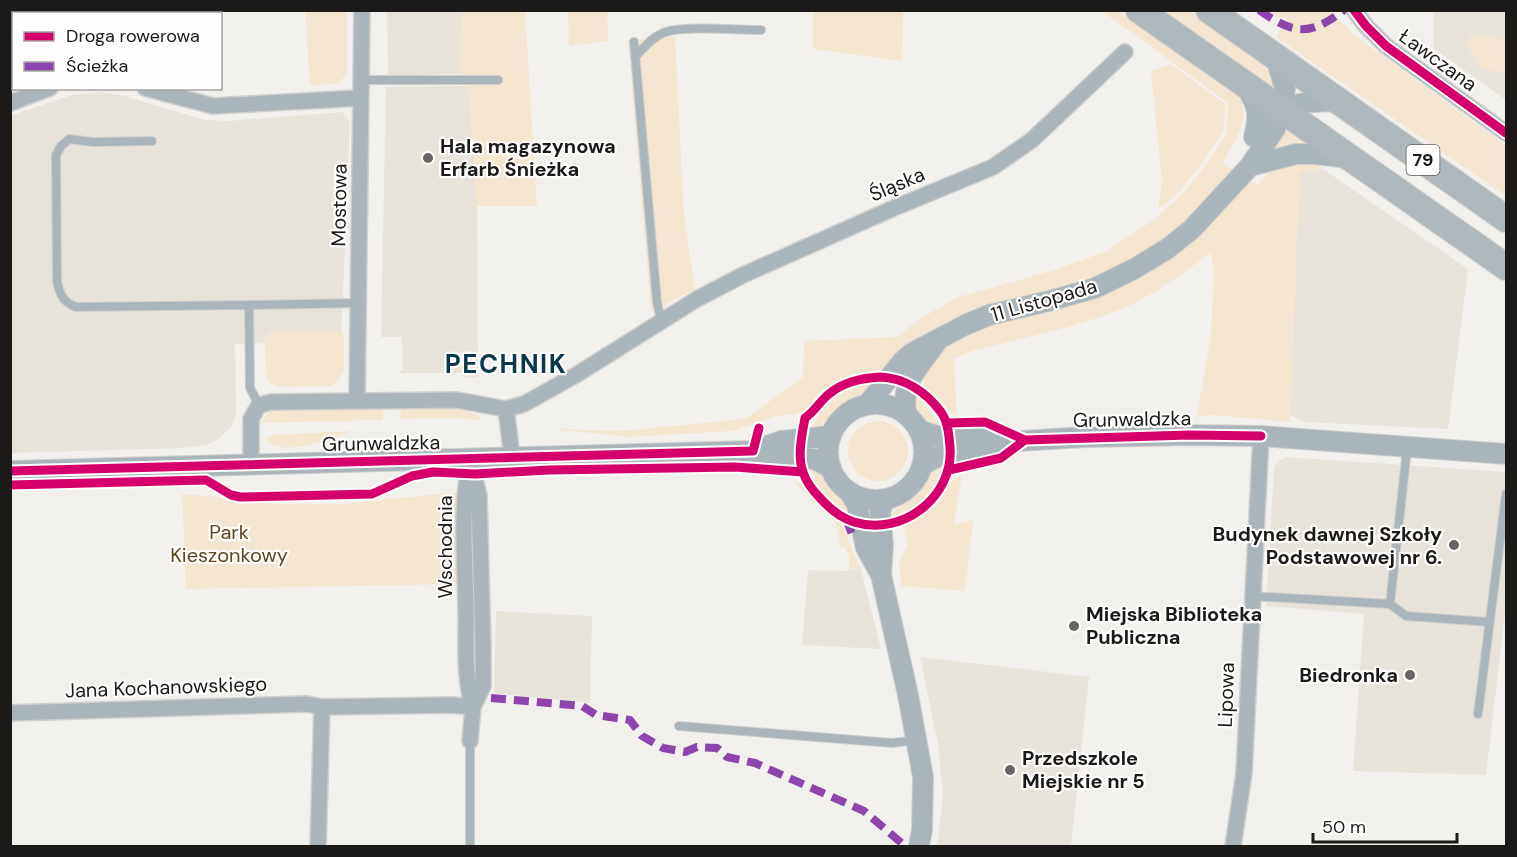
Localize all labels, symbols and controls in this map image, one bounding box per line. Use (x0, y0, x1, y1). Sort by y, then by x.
legend (12, 12, 222, 90)
street label: Ławczana (1394, 23, 1482, 97)
text: Droga rowerowa (66, 24, 200, 48)
text: Ścieżka (66, 54, 128, 78)
place label: Hala magazynowa Erfarb Śnieżka (440, 133, 616, 182)
road number: 79 (1406, 145, 1440, 175)
marker: Hala magazynowa Erfarb Śnieżka (421, 151, 435, 165)
street label: Śląska (865, 161, 929, 207)
street label: Mostowa (325, 163, 353, 247)
street label: 11 Listopada (988, 272, 1100, 328)
district label: PECHNIK (445, 347, 567, 381)
street label: Grunwaldzka (1073, 405, 1191, 433)
street label: Grunwaldzka (322, 429, 440, 457)
street label: Wschodnia (432, 495, 458, 599)
park label: Park Kieszonkowy (170, 519, 288, 568)
place label: Budynek dawnej Szkoły Podstawowej nr 6. (1213, 521, 1442, 570)
marker: Budynek dawnej Szkoły Podstawowej nr 6. (1447, 538, 1461, 552)
place label: Miejska Biblioteka Publiczna (1086, 601, 1262, 650)
marker: Miejska Biblioteka Publiczna (1067, 619, 1081, 633)
street label: Lipowa (1212, 662, 1240, 728)
place label: Biedronka (1299, 662, 1398, 688)
marker: Biedronka (1403, 668, 1417, 682)
street label: Jana Kochanowskiego (64, 670, 268, 704)
place label: Przedszkole Miejskie nr 5 (1022, 745, 1145, 794)
marker: Przedszkole Miejskie nr 5 (1003, 763, 1017, 777)
scale bar (1313, 806, 1457, 844)
text: 50 m (1322, 815, 1366, 839)

